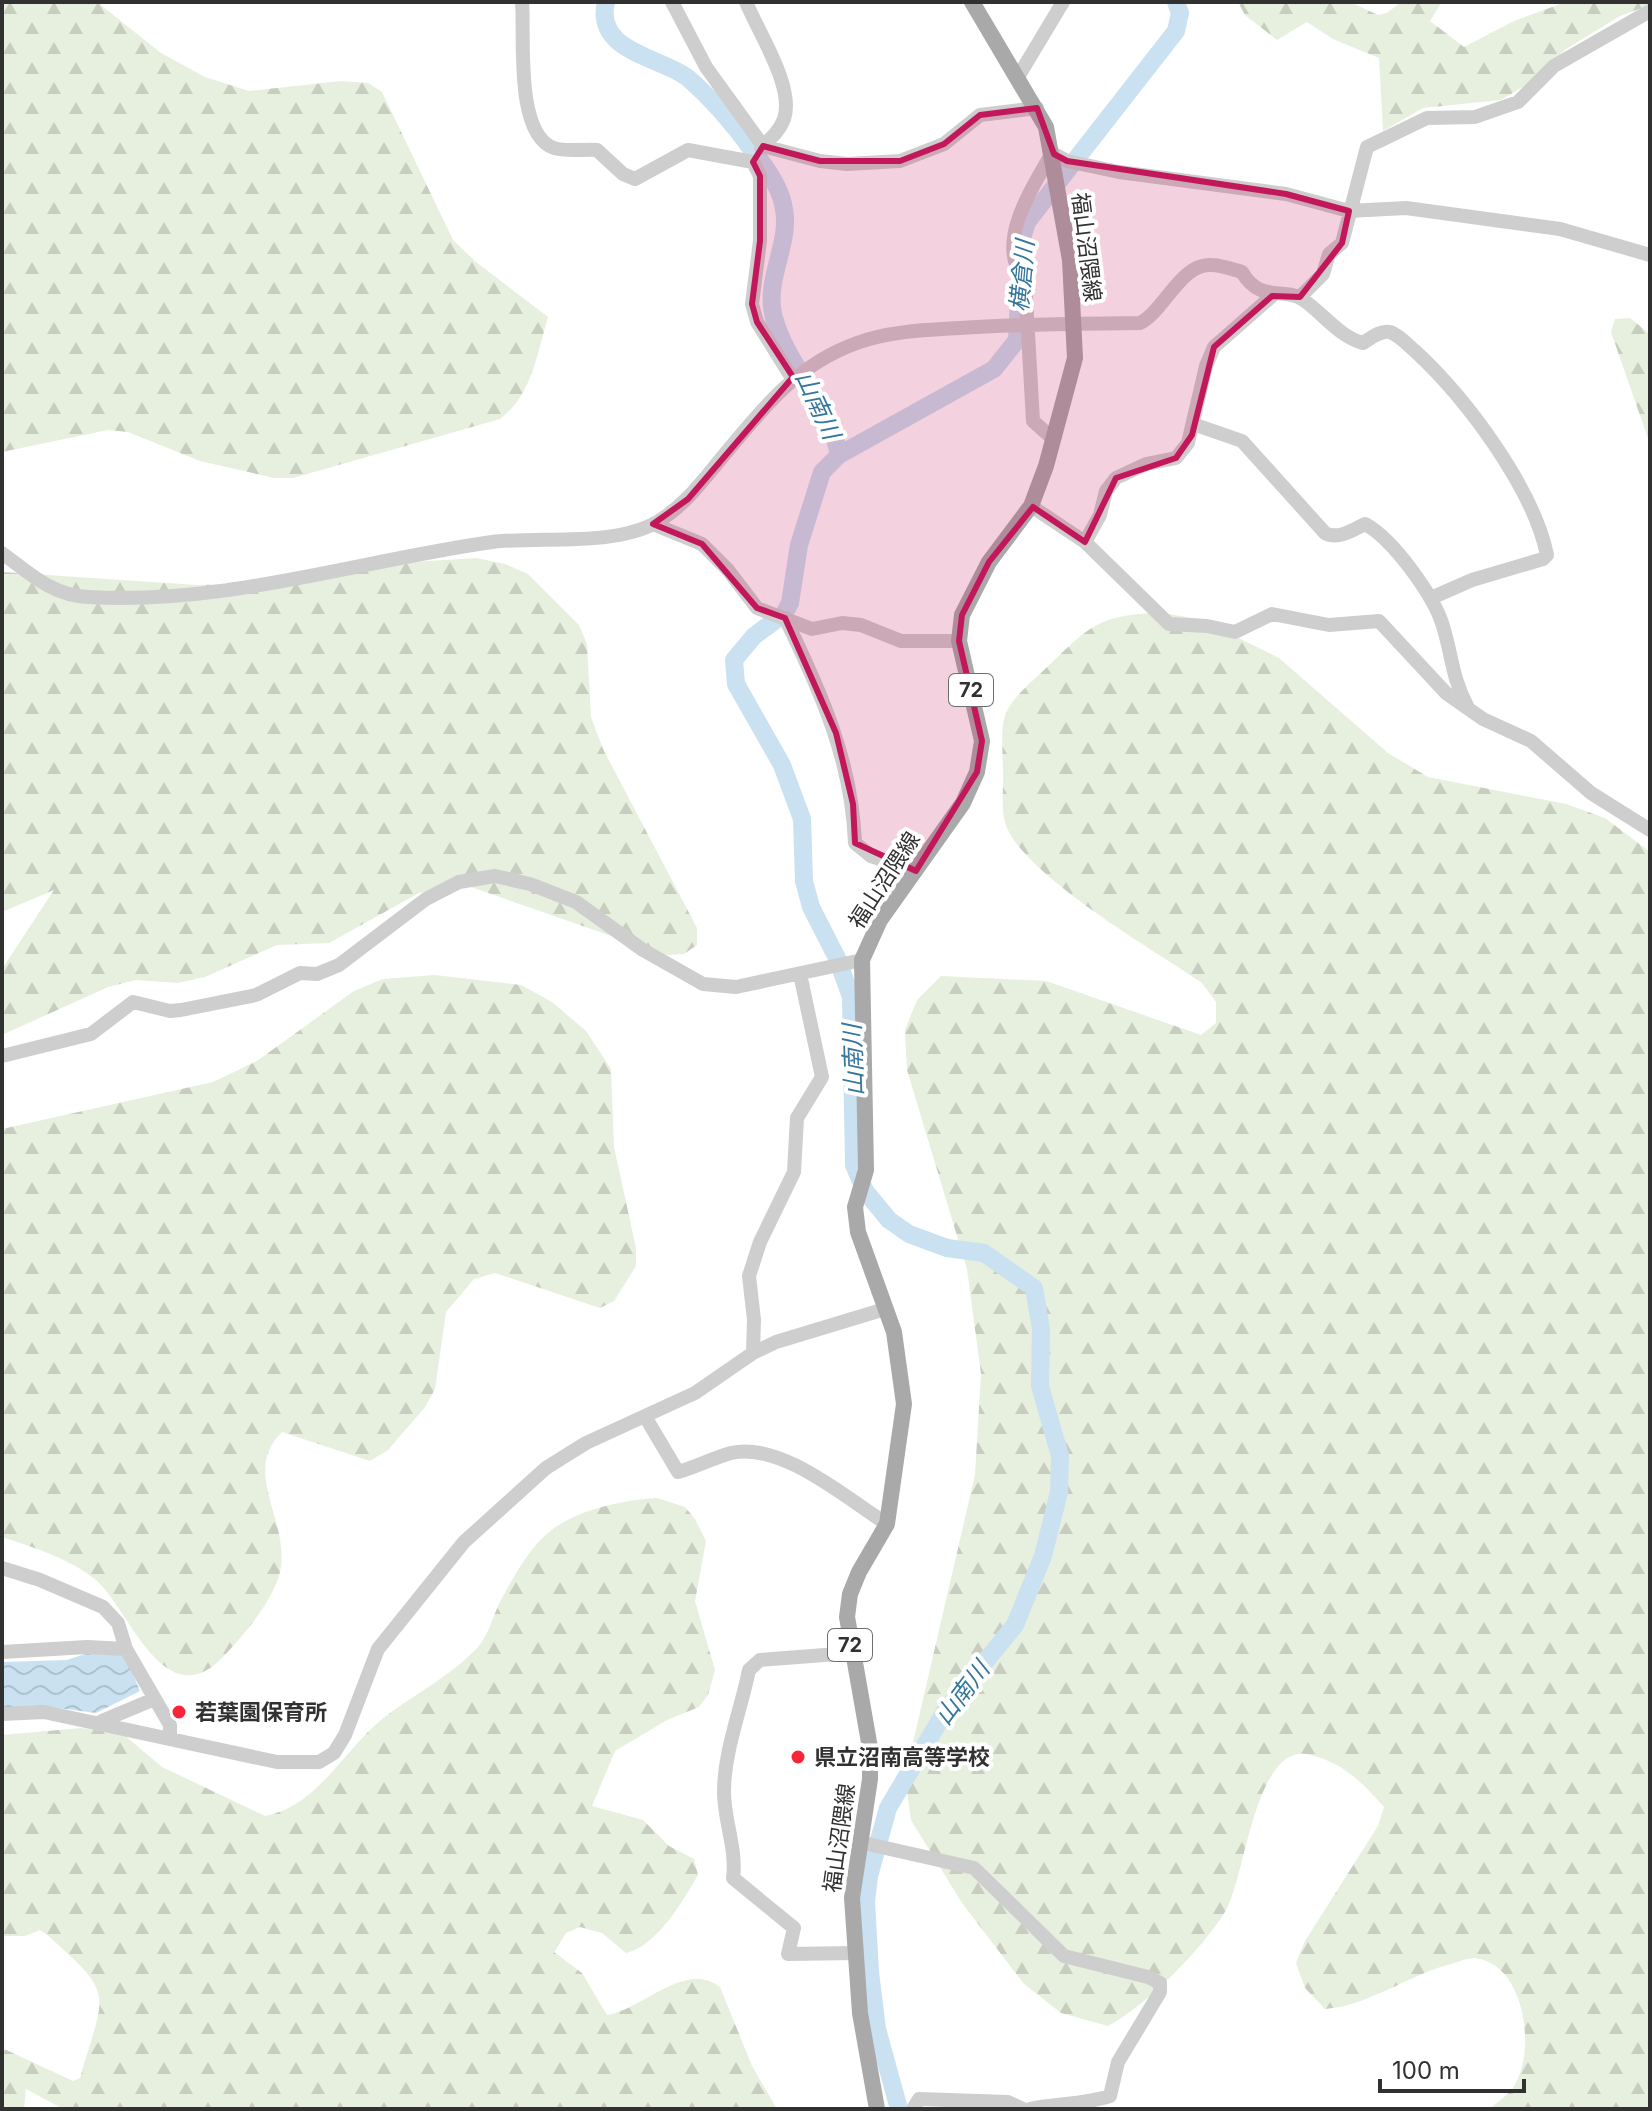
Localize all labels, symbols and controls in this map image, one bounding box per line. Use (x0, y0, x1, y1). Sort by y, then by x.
street label: 福山沼隈線 (1067, 191, 1107, 303)
water label: 横倉川 (1004, 236, 1040, 313)
water label: 山南川 (790, 366, 848, 446)
road number: 72 (949, 674, 993, 706)
street label: 福山沼隈線 (843, 827, 925, 933)
water label: 山南川 (837, 1021, 869, 1096)
road number: 72 (828, 1629, 872, 1661)
water label: 山南川 (929, 1653, 997, 1730)
place label: 若葉園保育所 (195, 1699, 327, 1725)
marker: 若葉園保育所 (170, 1703, 188, 1721)
place label: 県立沼南高等学校 (814, 1744, 990, 1770)
marker: 県立沼南高等学校 (789, 1748, 807, 1766)
street label: 福山沼隈線 (818, 1782, 860, 1894)
scale bar (1380, 2043, 1524, 2093)
text: 100 m (1392, 2056, 1460, 2085)

